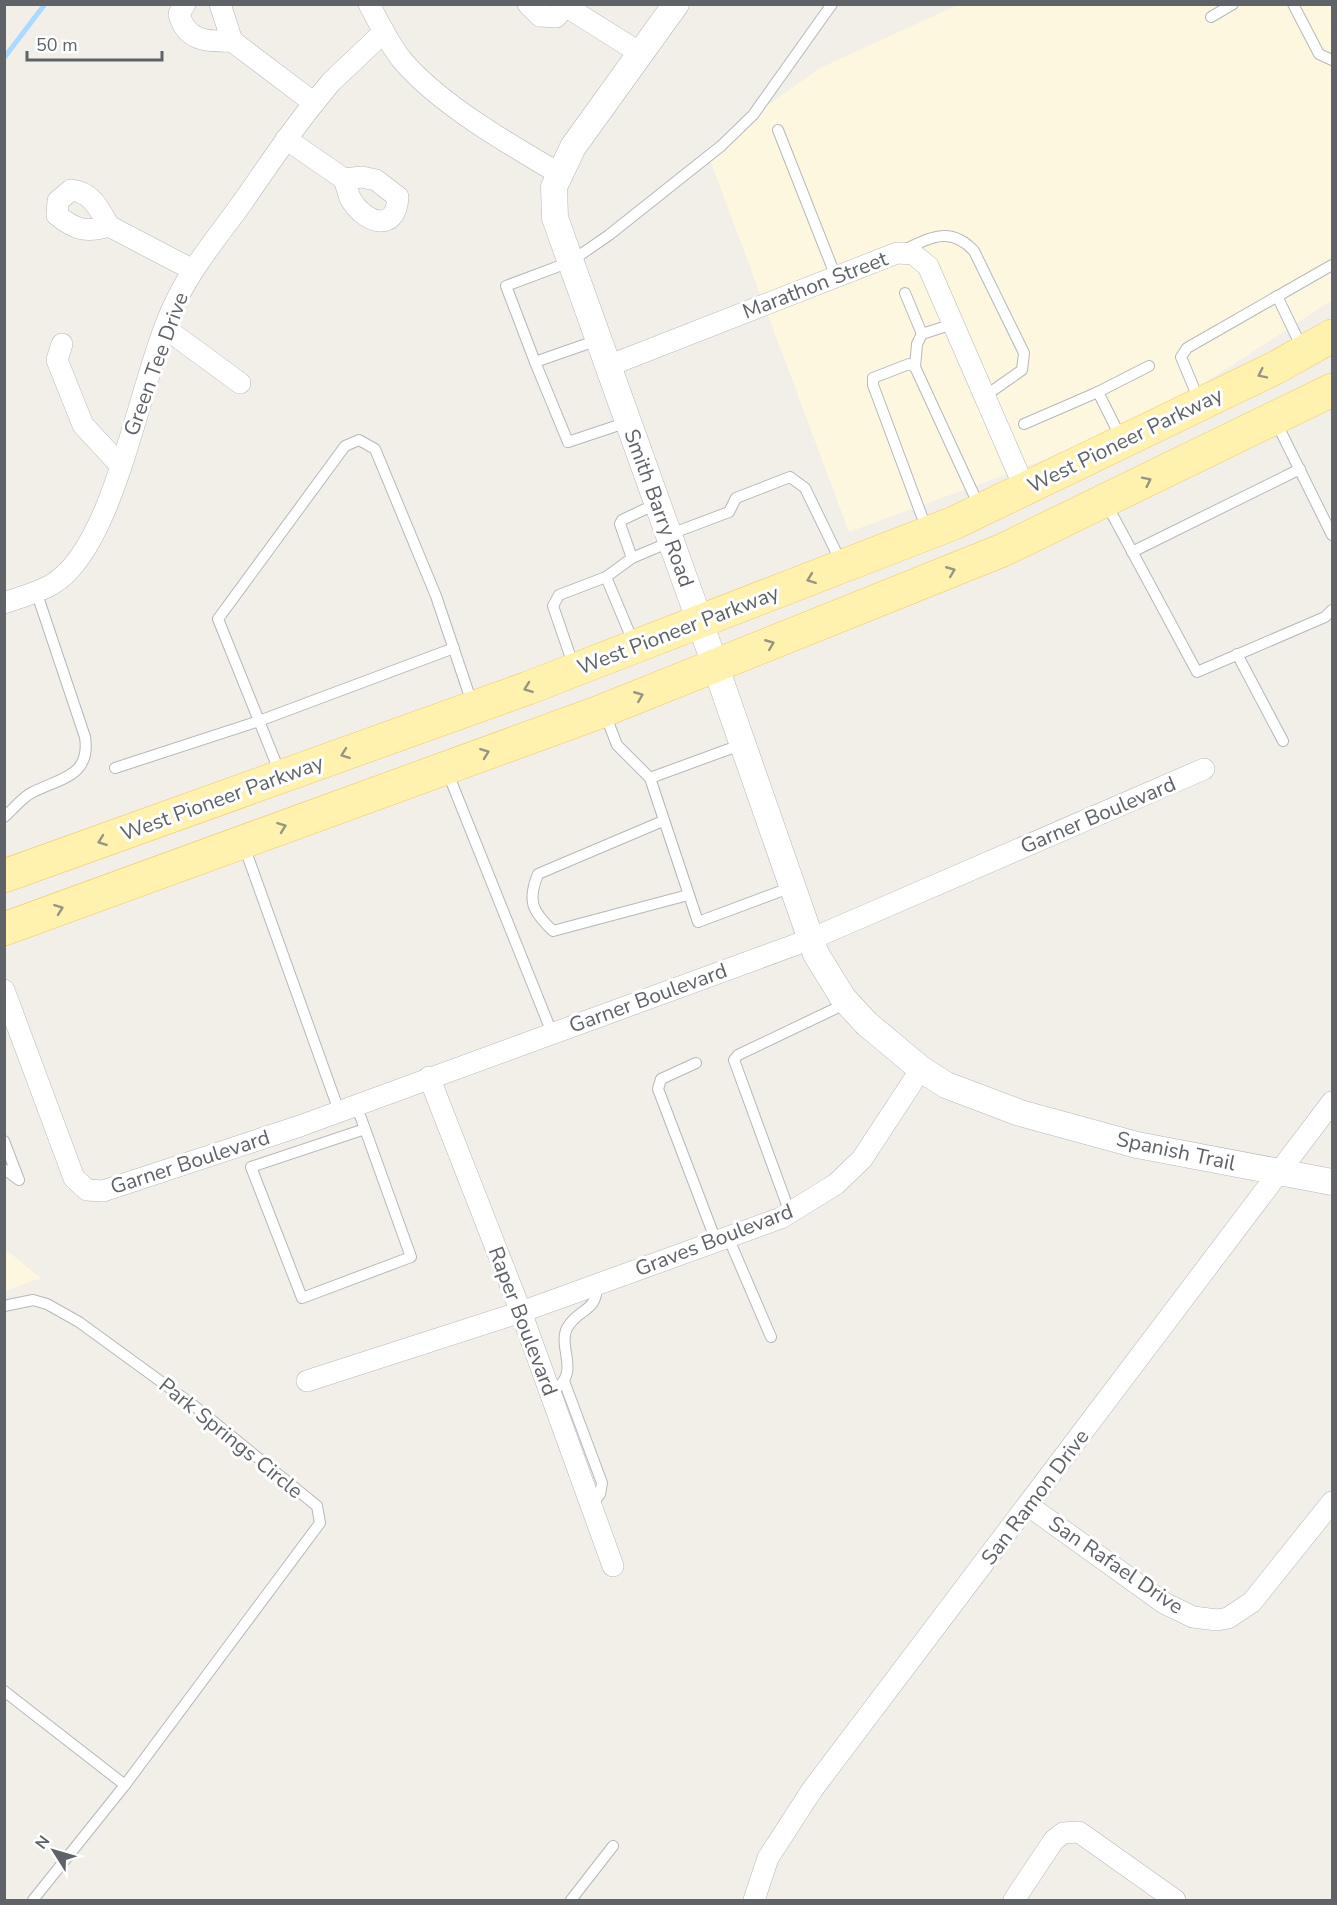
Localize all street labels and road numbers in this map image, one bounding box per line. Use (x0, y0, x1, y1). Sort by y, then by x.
street label: Marathon Street (738, 244, 892, 326)
street label: Green Tee Drive (117, 288, 195, 440)
street label: West Pioneer Parkway (1023, 380, 1227, 499)
street label: Smith Barry Road (617, 425, 701, 591)
street label: West Pioneer Parkway (573, 579, 783, 681)
street label: West Pioneer Parkway (117, 748, 327, 848)
street label: Garner Boulevard (1016, 770, 1180, 860)
street label: Garner Boulevard (565, 956, 731, 1040)
street label: Garner Boulevard (107, 1123, 273, 1201)
street label: Spanish Trail (1114, 1125, 1239, 1177)
street label: Graves Boulevard (631, 1197, 797, 1283)
street label: Raper Boulevard (482, 1242, 564, 1400)
street label: Park Springs Circle (153, 1371, 309, 1505)
street label: San Ramon Drive (975, 1423, 1095, 1571)
street label: San Rafael Drive (1043, 1509, 1189, 1621)

